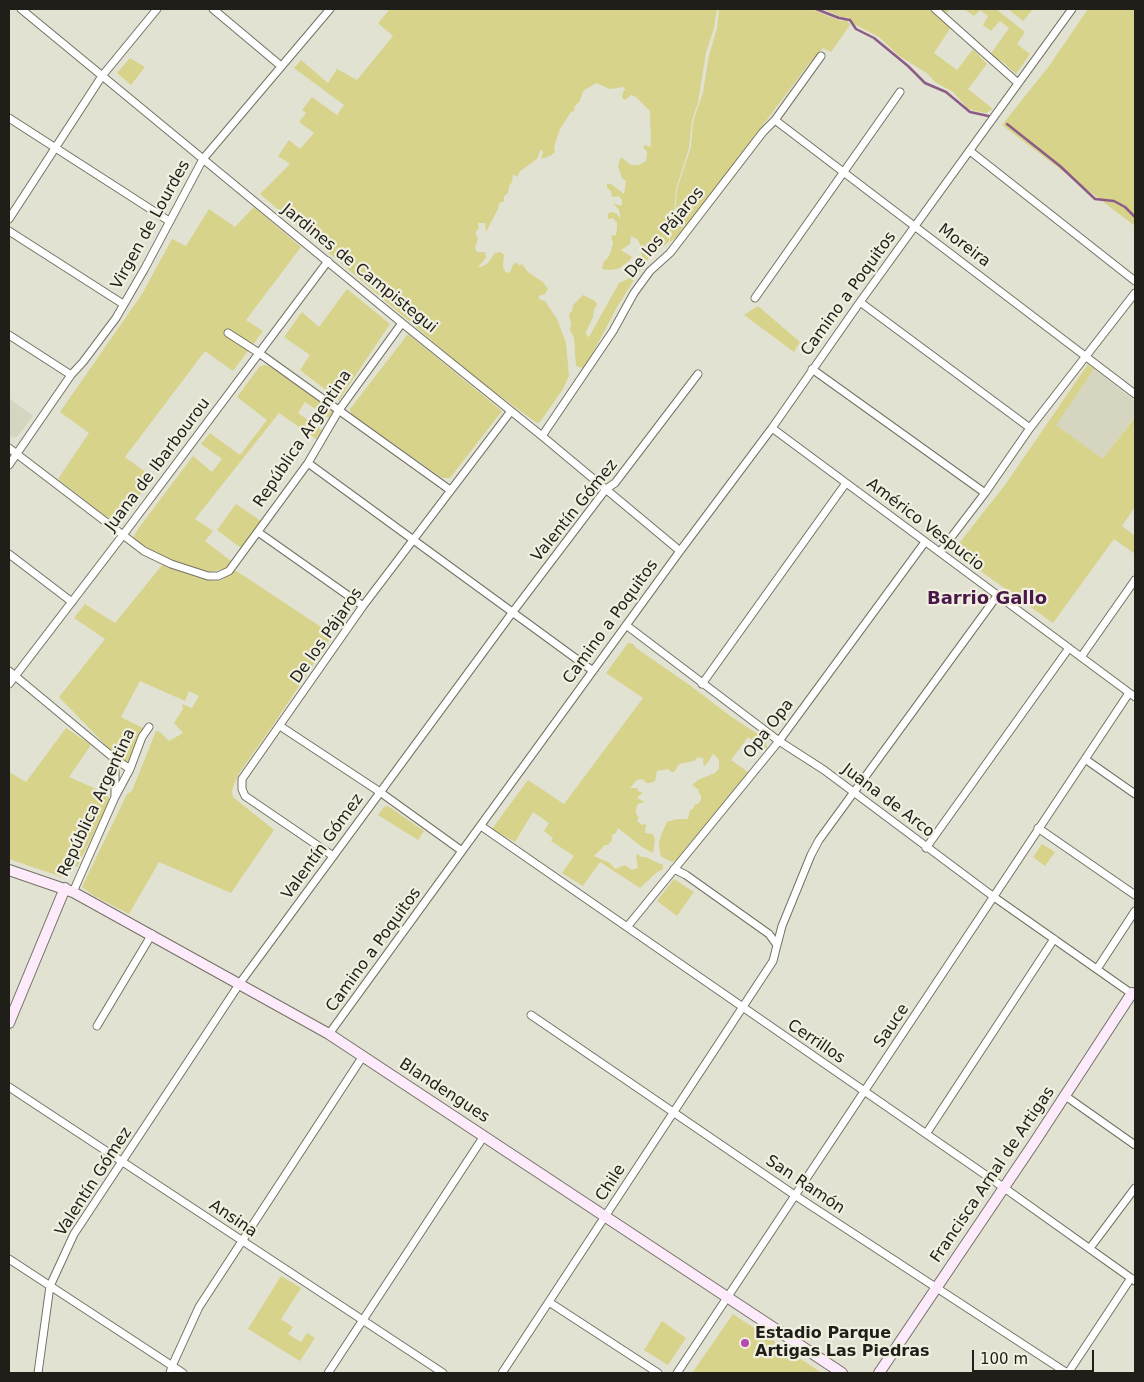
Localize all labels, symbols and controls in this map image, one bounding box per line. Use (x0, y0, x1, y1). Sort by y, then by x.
street label: Virgen de Lourdes (107, 157, 195, 293)
street label: De los Pájaros (622, 184, 708, 282)
street label: Jardines de Campistegui (277, 200, 441, 338)
street label: Moreira (934, 220, 994, 272)
street label: Camino a Poquitos (797, 228, 901, 360)
street label: República Argentina (250, 367, 356, 511)
street label: Juana de Ibarbourou (102, 394, 214, 536)
street label: Valentín Gómez (528, 456, 622, 566)
street label: Américo Vespucio (862, 475, 988, 575)
street label: Camino a Poquitos (559, 556, 663, 688)
street label: De los Pájaros (287, 585, 367, 687)
district label: Barrio Gallo (927, 588, 1047, 610)
street label: Opa Opa (740, 695, 798, 763)
street label: República Argentina (54, 726, 140, 880)
street label: Juana de Arco (838, 760, 938, 842)
street label: Valentín Gómez (278, 790, 368, 904)
street label: Camino a Poquitos (322, 884, 426, 1016)
street label: Sauce (870, 1000, 914, 1052)
street label: Cerrillos (784, 1016, 848, 1068)
street label: Blandengues (395, 1055, 493, 1127)
street label: Francisca Arnal de Artigas (927, 1083, 1059, 1267)
street label: Valentín Gómez (52, 1124, 136, 1240)
street label: San Ramón (762, 1152, 848, 1218)
street label: Chile (592, 1161, 630, 1205)
street label: Ansina (205, 1196, 261, 1242)
place label: Estadio Parque Artigas Las Piedras (755, 1324, 930, 1362)
marker: Estadio Parque Artigas Las Piedras (739, 1337, 751, 1349)
scale bar (974, 1340, 1096, 1372)
text: 100 m (980, 1350, 1028, 1368)

